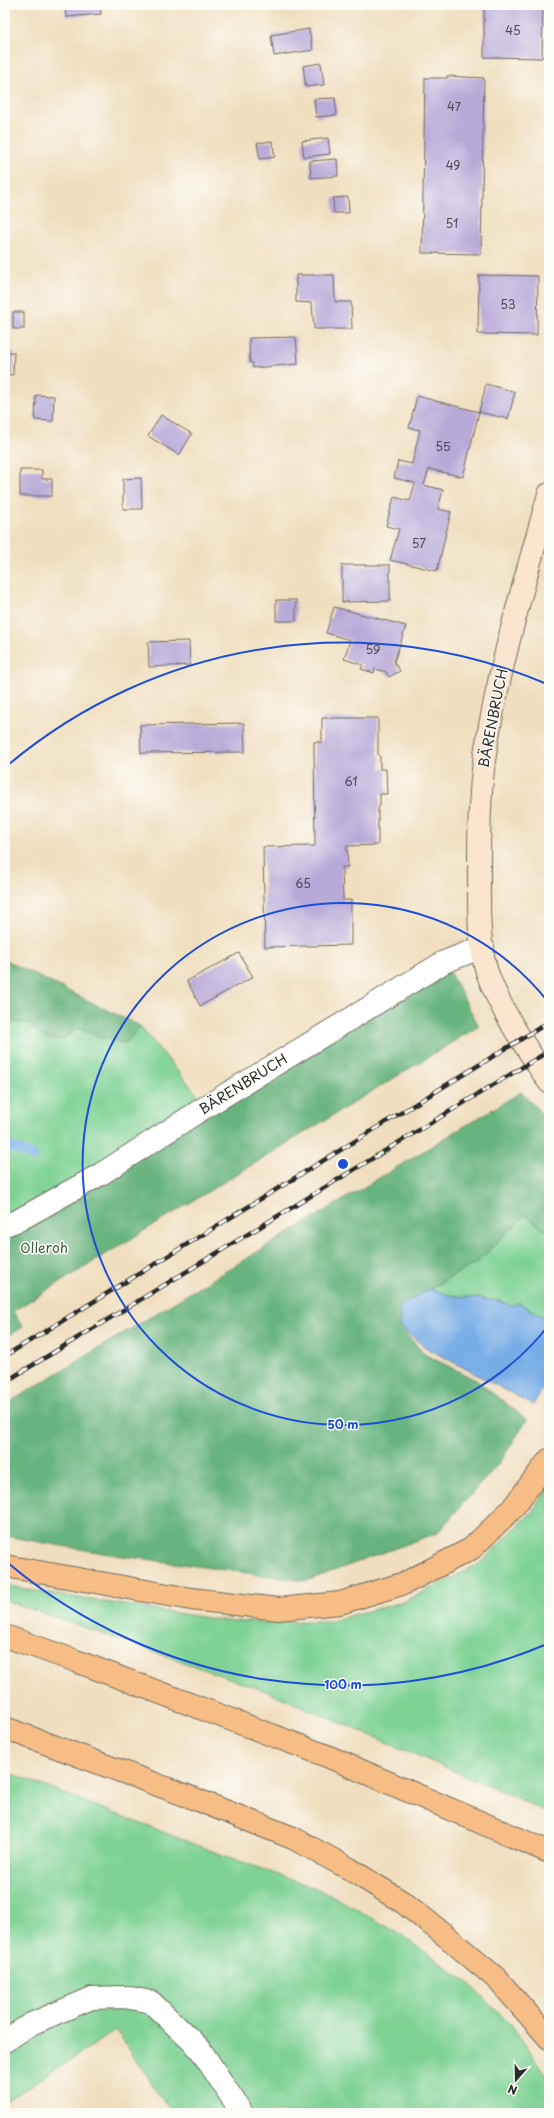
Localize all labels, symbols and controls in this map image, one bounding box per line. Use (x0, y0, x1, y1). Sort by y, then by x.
house number: 45 (505, 21, 521, 39)
house number: 47 (447, 97, 462, 115)
house number: 49 (446, 156, 460, 174)
house number: 51 (446, 214, 458, 232)
house number: 53 (500, 295, 516, 313)
house number: 55 (435, 437, 451, 455)
house number: 57 (412, 534, 426, 552)
house number: 59 (366, 640, 380, 658)
street label: BÄRENBRUCH (473, 666, 512, 769)
house number: 61 (344, 772, 358, 790)
house number: 65 (295, 874, 311, 892)
street label: BÄRENBRUCH (194, 1048, 291, 1119)
centre of rings (336, 1157, 350, 1171)
park label: Olleroh (20, 1237, 68, 1258)
text: 50 m (327, 1415, 359, 1433)
text: 100 m (324, 1675, 362, 1693)
north arrow (496, 2060, 536, 2100)
text: N (505, 2080, 519, 2099)

